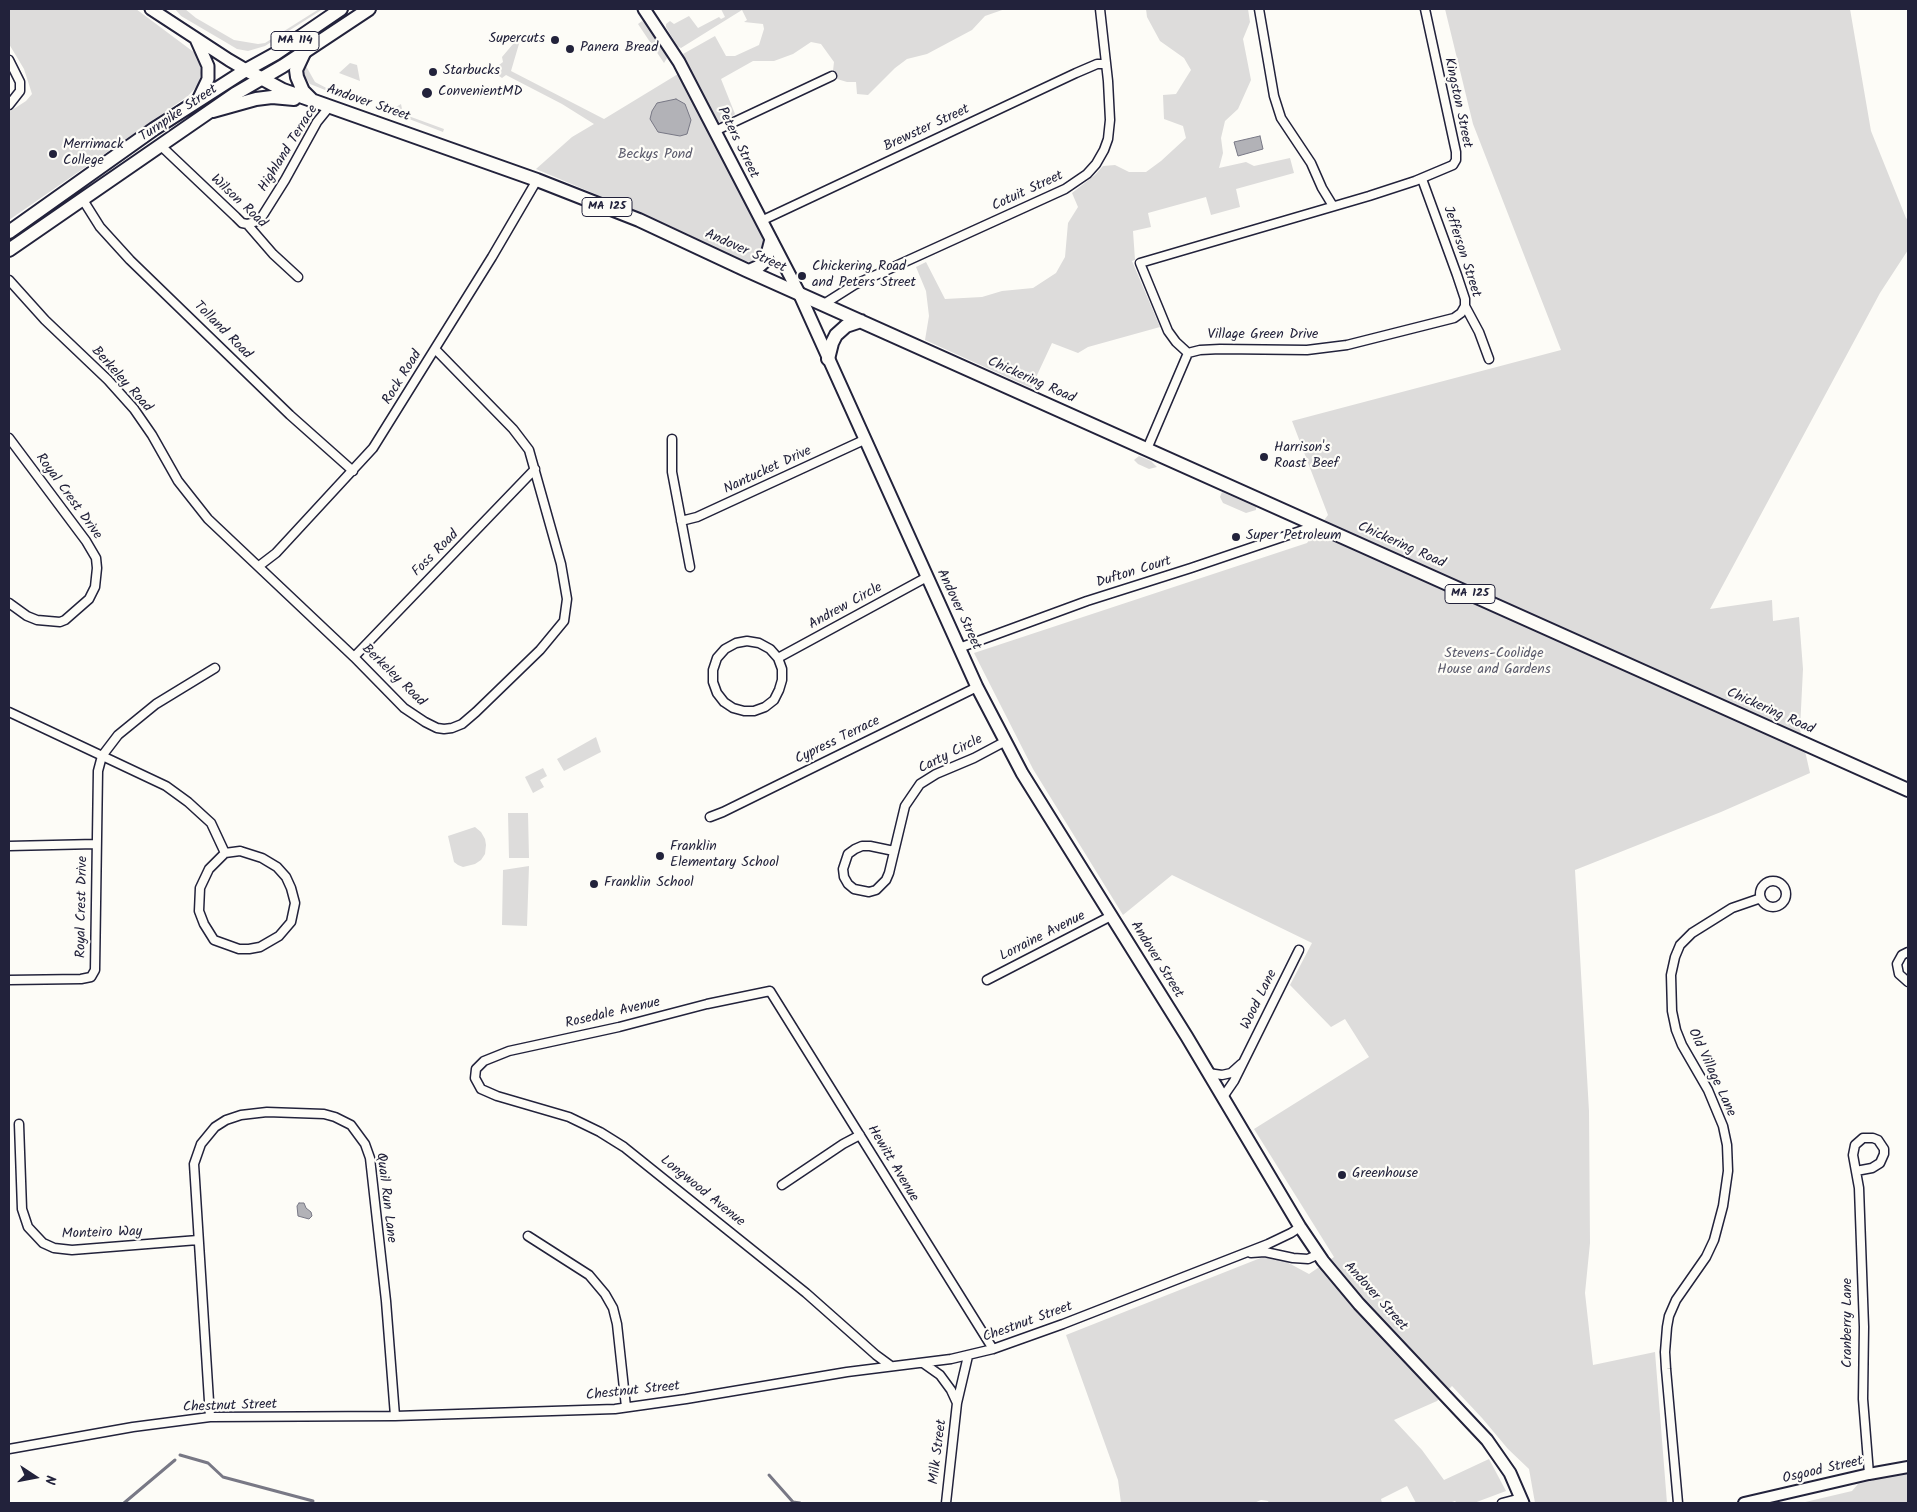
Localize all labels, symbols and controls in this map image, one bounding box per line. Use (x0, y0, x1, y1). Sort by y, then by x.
road number: MA 114 (271, 31, 319, 50)
place label: Supercuts (489, 32, 545, 48)
marker: Supercuts (549, 34, 561, 46)
place label: Panera Bread (580, 41, 658, 57)
marker: Panera Bread (564, 43, 576, 55)
street label: Kingston Street (1439, 56, 1475, 150)
place label: Starbucks (443, 64, 500, 80)
marker: Starbucks (427, 66, 439, 78)
street label: Turnpike Street (137, 82, 221, 146)
street label: Andover Street (324, 82, 412, 126)
place label: ConvenientMD (438, 85, 522, 101)
marker: ConvenientMD (420, 86, 434, 100)
street label: Brewster Street (881, 102, 973, 156)
street label: Highland Terrace (256, 103, 322, 195)
street label: Peters Street (712, 105, 762, 181)
place label: Merrimack College (63, 138, 123, 170)
marker: Merrimack College (47, 148, 59, 160)
park label: Beckys Pond (618, 148, 692, 164)
street label: Cotuit Street (990, 168, 1066, 216)
street label: Wilson Road (206, 172, 270, 232)
road number: MA 125 (582, 198, 632, 216)
street label: Jefferson Street (1438, 204, 1484, 300)
street label: Andover Street (702, 227, 788, 277)
place label: Chickering Road and Peters Street (812, 260, 916, 292)
marker: Chickering Road and Peters Street (796, 270, 808, 282)
street label: Tolland Road (189, 298, 255, 364)
street label: Village Green Drive (1208, 328, 1318, 344)
street label: Berkeley Road (87, 344, 155, 416)
street label: Rock Road (380, 348, 426, 408)
street label: Chickering Road (985, 354, 1077, 408)
place label: Harrison's Roast Beef (1274, 441, 1339, 474)
street label: Nantucket Drive (721, 443, 815, 499)
street label: Royal Crest Drive (31, 451, 105, 543)
marker: Harrison's Roast Beef (1258, 451, 1270, 463)
street label: Chickering Road (1355, 519, 1447, 573)
street label: Foss Road (409, 527, 463, 581)
place label: Super Petroleum (1246, 529, 1341, 545)
marker: Super Petroleum (1230, 531, 1242, 543)
street label: Dufton Court (1095, 554, 1173, 592)
street label: Andover Street (932, 567, 984, 653)
street label: Andrew Circle (806, 580, 886, 634)
road number: MA 125 (1445, 584, 1495, 604)
street label: Berkeley Road (357, 641, 429, 711)
park label: Stevens-Coolidge House and Gardens (1437, 647, 1551, 680)
street label: Chickering Road (1724, 685, 1816, 739)
street label: Cypress Terrace (793, 713, 883, 769)
street label: Carty Circle (916, 732, 986, 778)
place label: Franklin Elementary School (670, 840, 779, 872)
marker: Franklin Elementary School (654, 850, 666, 862)
street label: Royal Crest Drive (74, 856, 92, 958)
place label: Franklin School (604, 876, 694, 892)
marker: Franklin School (588, 878, 600, 890)
street label: Lorraine Avenue (997, 908, 1089, 966)
street label: Andover Street (1126, 919, 1186, 1001)
street label: Wood Lane (1238, 967, 1282, 1033)
street label: Rosedale Avenue (564, 995, 662, 1033)
street label: Old Village Lane (1683, 1026, 1739, 1120)
street label: Hewitt Avenue (863, 1123, 921, 1205)
street label: Quail Run Lane (371, 1152, 399, 1244)
street label: Longwood Avenue (656, 1153, 748, 1231)
place label: Greenhouse (1352, 1167, 1418, 1183)
marker: Greenhouse (1336, 1169, 1348, 1181)
street label: Monteiro Way (61, 1224, 143, 1244)
street label: Andover Street (1340, 1259, 1410, 1335)
street label: Cranberry Lane (1841, 1278, 1857, 1368)
street label: Chestnut Street (981, 1299, 1075, 1347)
street label: Chestnut Street (585, 1379, 681, 1405)
street label: Chestnut Street (183, 1397, 277, 1417)
street label: Milk Street (927, 1418, 951, 1486)
north arrow (10, 1452, 60, 1502)
street label: Osgood Street (1781, 1454, 1865, 1488)
text: N (38, 1473, 61, 1486)

